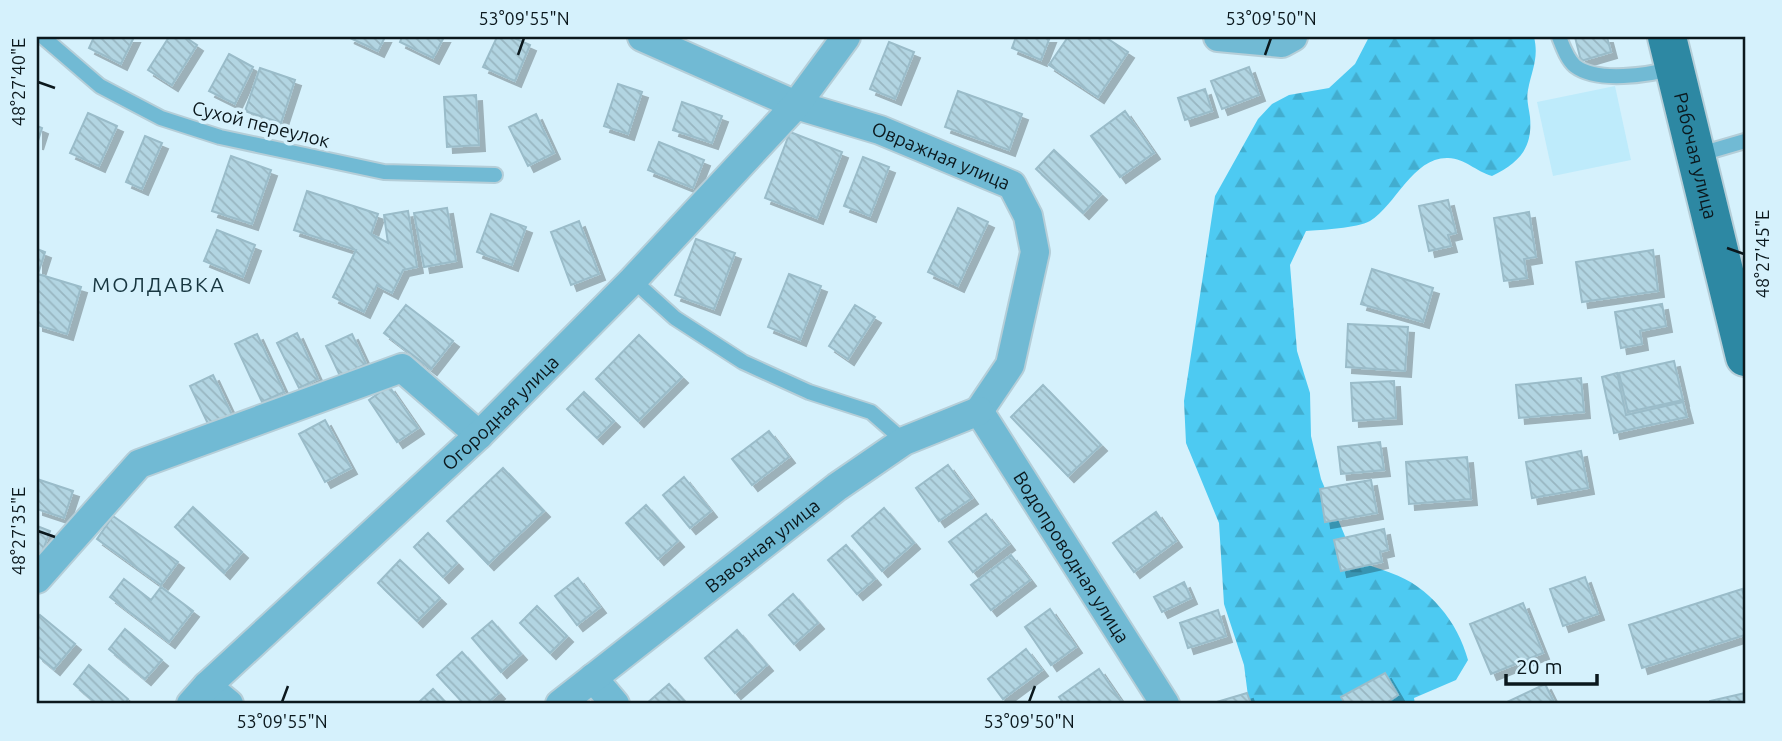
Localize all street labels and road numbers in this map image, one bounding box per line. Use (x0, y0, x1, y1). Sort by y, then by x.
street label: Рабочая улица (1670, 90, 1722, 221)
street label: Сухой переулок (190, 96, 332, 152)
street label: Овражная улица (869, 117, 1013, 194)
street label: Огородная улица (437, 351, 563, 475)
street label: Водопроводная улица (1009, 467, 1134, 647)
street label: Взвозная улица (701, 494, 824, 597)

